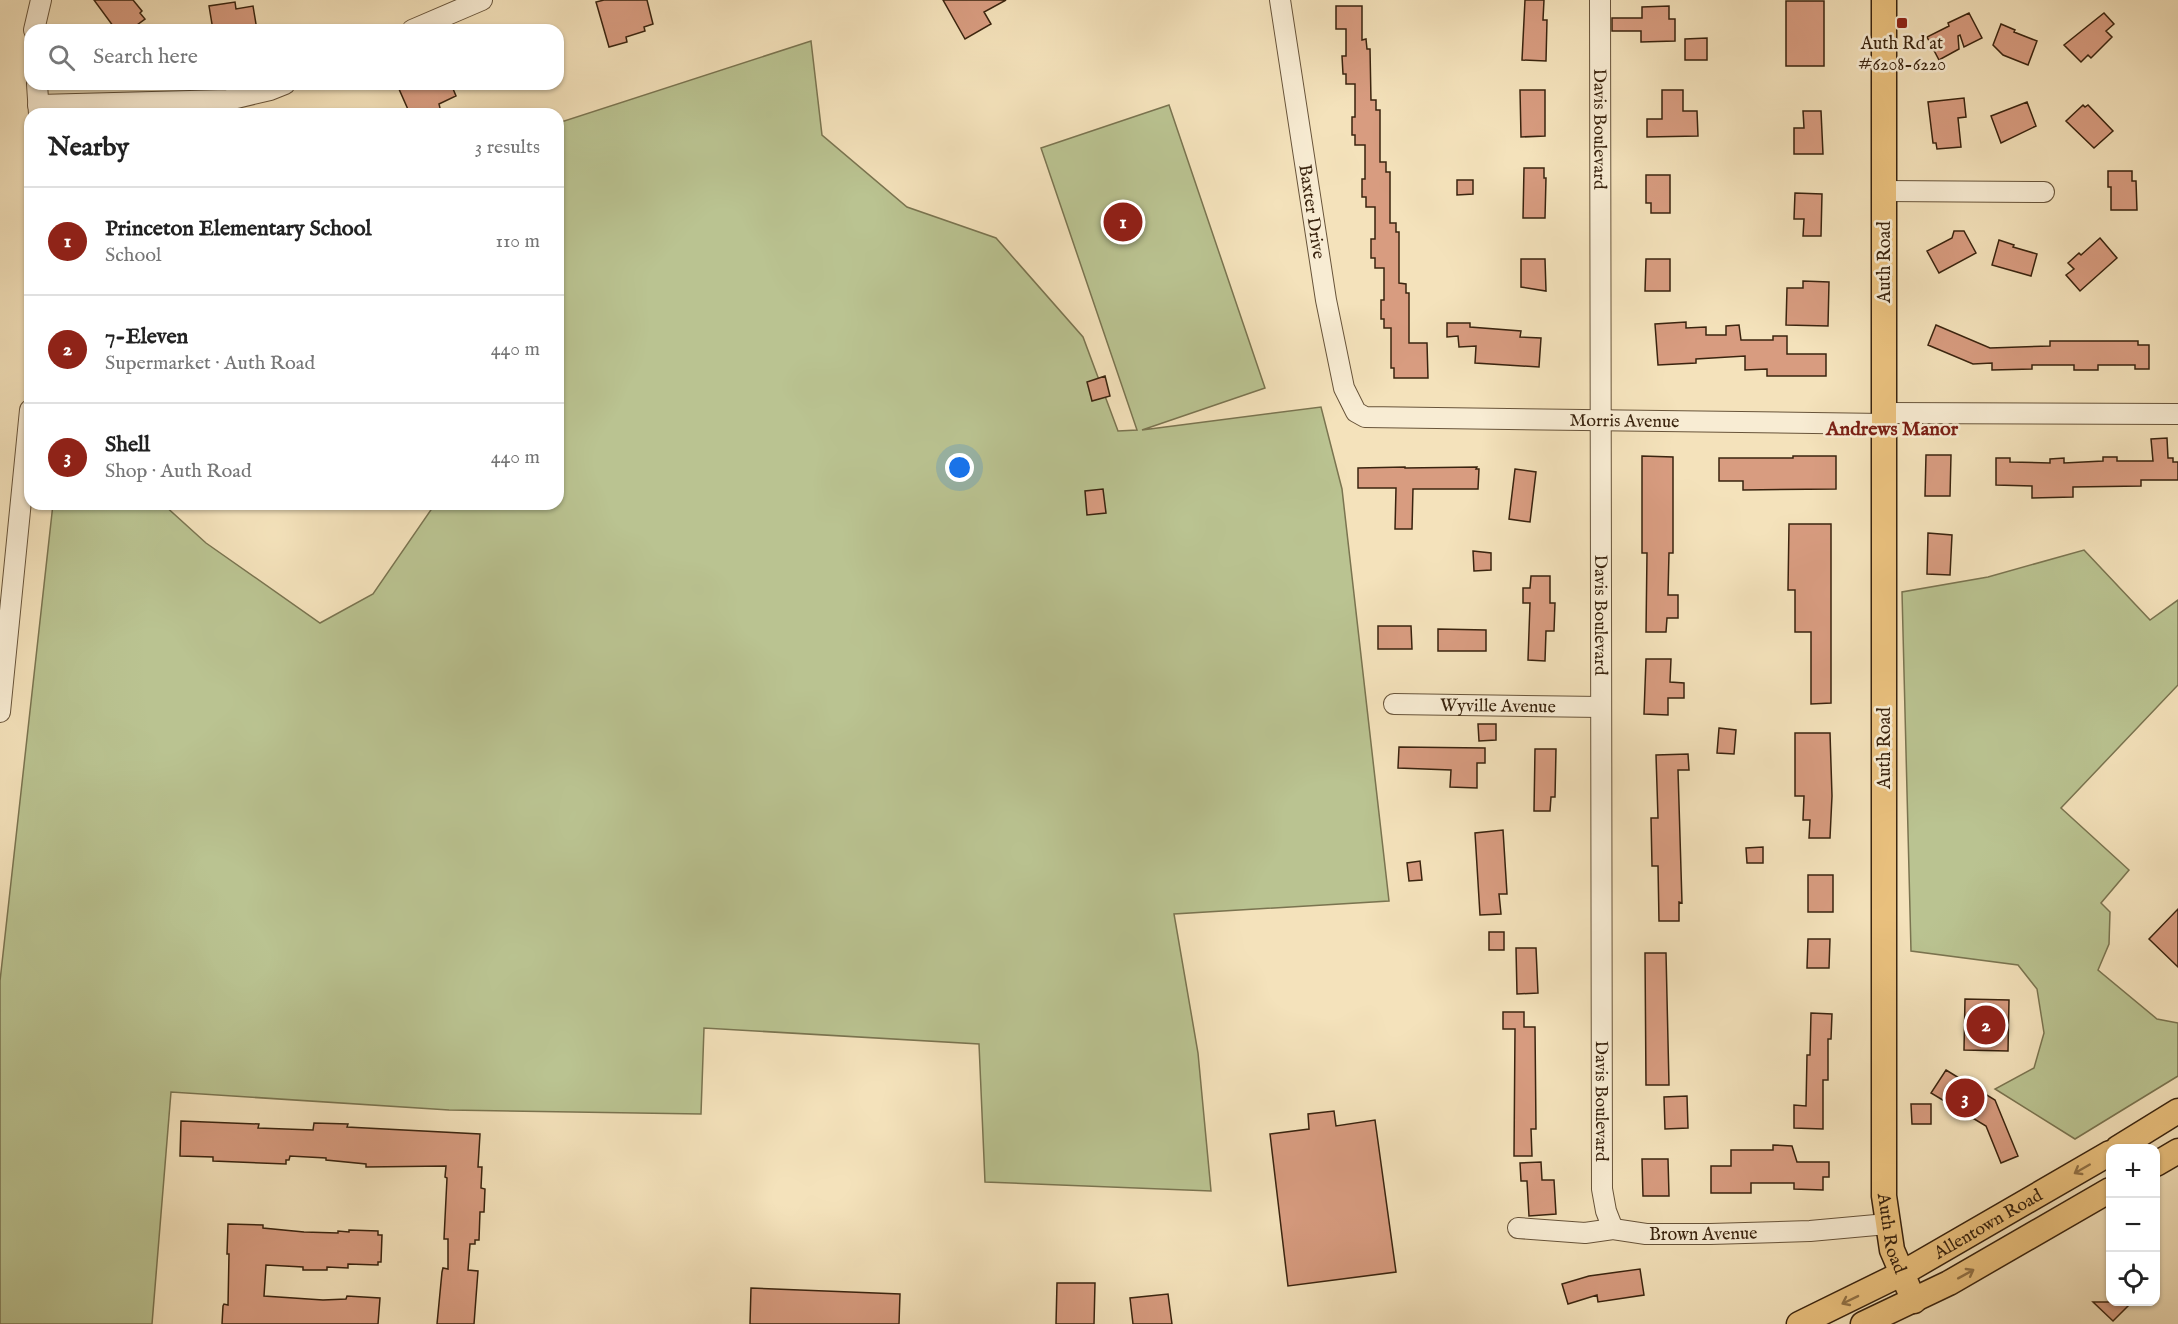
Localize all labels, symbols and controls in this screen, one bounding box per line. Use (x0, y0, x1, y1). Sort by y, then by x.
marker: Auth Rd at #6208-6220 (1895, 16, 1909, 30)
search box (24, 24, 564, 90)
place label: Auth Rd at #6208-6220 (1858, 33, 1946, 77)
icon: search (45, 41, 78, 74)
text: Search here (93, 43, 198, 71)
street label: Davis Boulevard (1587, 68, 1610, 190)
text: Nearby (48, 131, 129, 164)
text: 3 results (475, 135, 540, 160)
street label: Baxter Drive (1292, 163, 1330, 261)
pin: 1 (1104, 200, 1142, 244)
text: Princeton Elementary School (105, 215, 371, 243)
street label: Auth Road (1874, 221, 1897, 304)
text: 1 (64, 229, 71, 254)
text: 110 m (496, 229, 540, 254)
text: School (105, 243, 161, 268)
text: 7-Eleven (105, 323, 188, 351)
text: 2 (63, 337, 72, 362)
text: 440 m (491, 337, 540, 362)
text: Supermarket · Auth Road (105, 351, 315, 376)
street label: Morris Avenue (1569, 410, 1680, 434)
district label: Andrews Manor (1825, 417, 1959, 442)
text: Shell (105, 431, 150, 459)
text: 3 (64, 445, 71, 470)
text: 440 m (491, 445, 540, 470)
your location (945, 453, 974, 482)
text: Shop · Auth Road (105, 459, 252, 484)
street label: Davis Boulevard (1588, 554, 1611, 676)
street label: Wyville Avenue (1440, 695, 1556, 719)
street label: Auth Road (1874, 707, 1897, 790)
pin: 2 (1966, 1002, 2006, 1048)
street label: Davis Boulevard (1589, 1040, 1612, 1162)
pin: 3 (1946, 1076, 1984, 1120)
map controls (2106, 1144, 2160, 1306)
button: + (2106, 1144, 2160, 1198)
one-way arrow (2074, 1163, 2091, 1175)
street label: Allentown Road (1929, 1184, 2047, 1266)
street label: Auth Road (1871, 1191, 1911, 1278)
button: − (2106, 1198, 2160, 1252)
street label: Brown Avenue (1649, 1223, 1758, 1247)
button: locate (2106, 1252, 2160, 1306)
one-way arrow (1956, 1268, 1974, 1279)
one-way arrow (1842, 1294, 1860, 1306)

